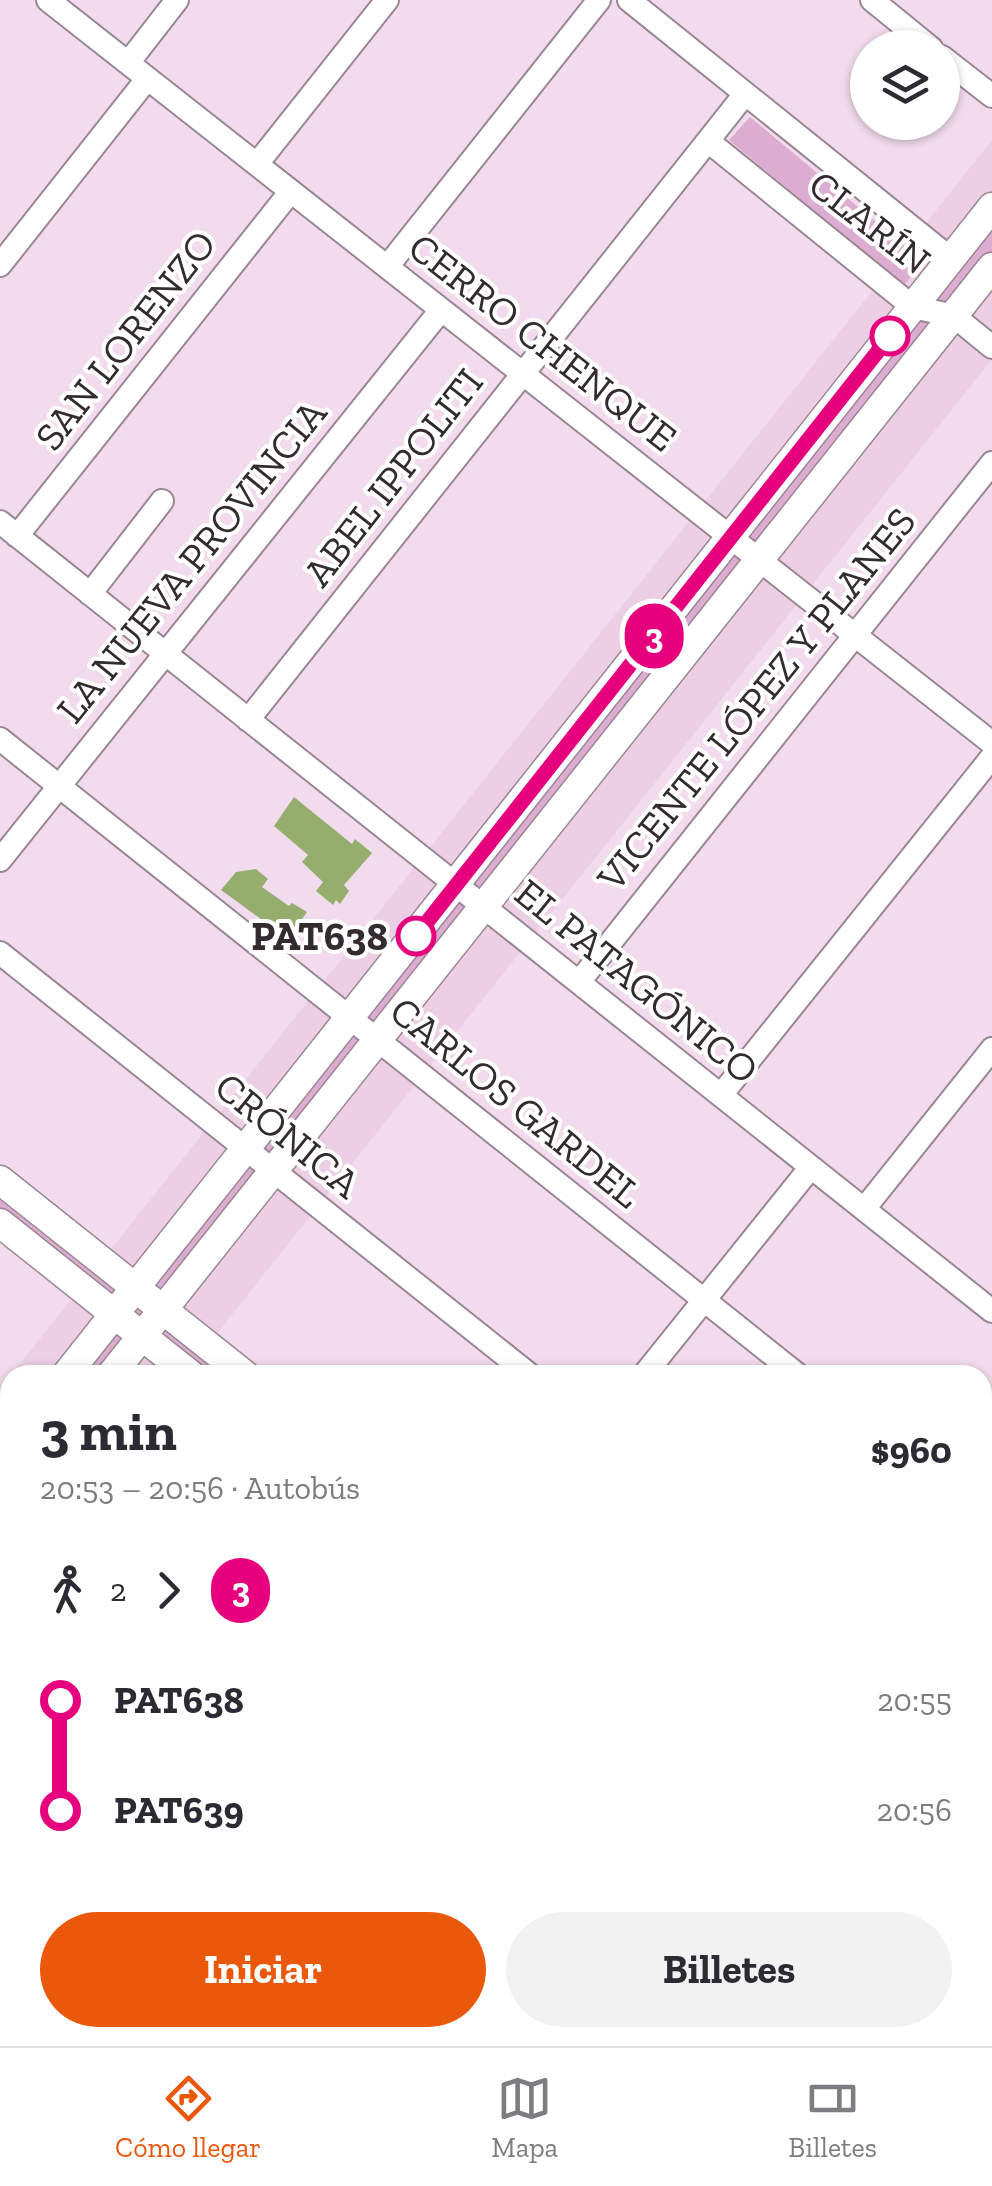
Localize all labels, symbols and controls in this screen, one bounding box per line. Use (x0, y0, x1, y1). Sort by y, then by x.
map controls (850, 30, 960, 140)
button: layers (850, 30, 960, 140)
street label: CLARÍN (800, 160, 940, 284)
street label: SAN LORENZO (24, 221, 226, 459)
street label: CERRO CHENQUE (400, 223, 686, 461)
unlabelled marker (871, 317, 909, 355)
street label: ABEL IPPOLITI (293, 359, 493, 595)
street label: LA NUEVA PROVINCIA (46, 389, 337, 732)
street label: VICENTE LÓPEZ Y PLANES (586, 498, 925, 901)
line badge: 3 (622, 604, 686, 668)
text: 3 (645, 615, 663, 657)
street label: EL PATAGÓNICO (506, 868, 768, 1094)
place label: PAT638 (251, 912, 388, 960)
marker: PAT638 (397, 917, 435, 955)
street label: CARLOS GARDEL (381, 986, 651, 1218)
street label: CRÓNICA (206, 1062, 371, 1209)
text: 3 min (40, 1398, 177, 1464)
text: $960 (871, 1427, 952, 1473)
text: 20:53 – 20:56 · Autobús (40, 1469, 360, 1507)
icon: walk (40, 1563, 95, 1618)
icon: forward (141, 1563, 196, 1618)
text: 3 (231, 1569, 250, 1611)
text: 2 (110, 1571, 126, 1609)
text: PAT638 (114, 1677, 244, 1723)
text: 20:55 (877, 1681, 952, 1719)
text: PAT639 (114, 1787, 244, 1833)
text: 20:56 (877, 1791, 952, 1829)
button: Iniciar (40, 1912, 486, 2027)
button: Billetes (506, 1912, 952, 2027)
tab: Cómo llegar (115, 2071, 261, 2164)
tab: Mapa (491, 2071, 558, 2164)
tab: Billetes (788, 2071, 877, 2164)

